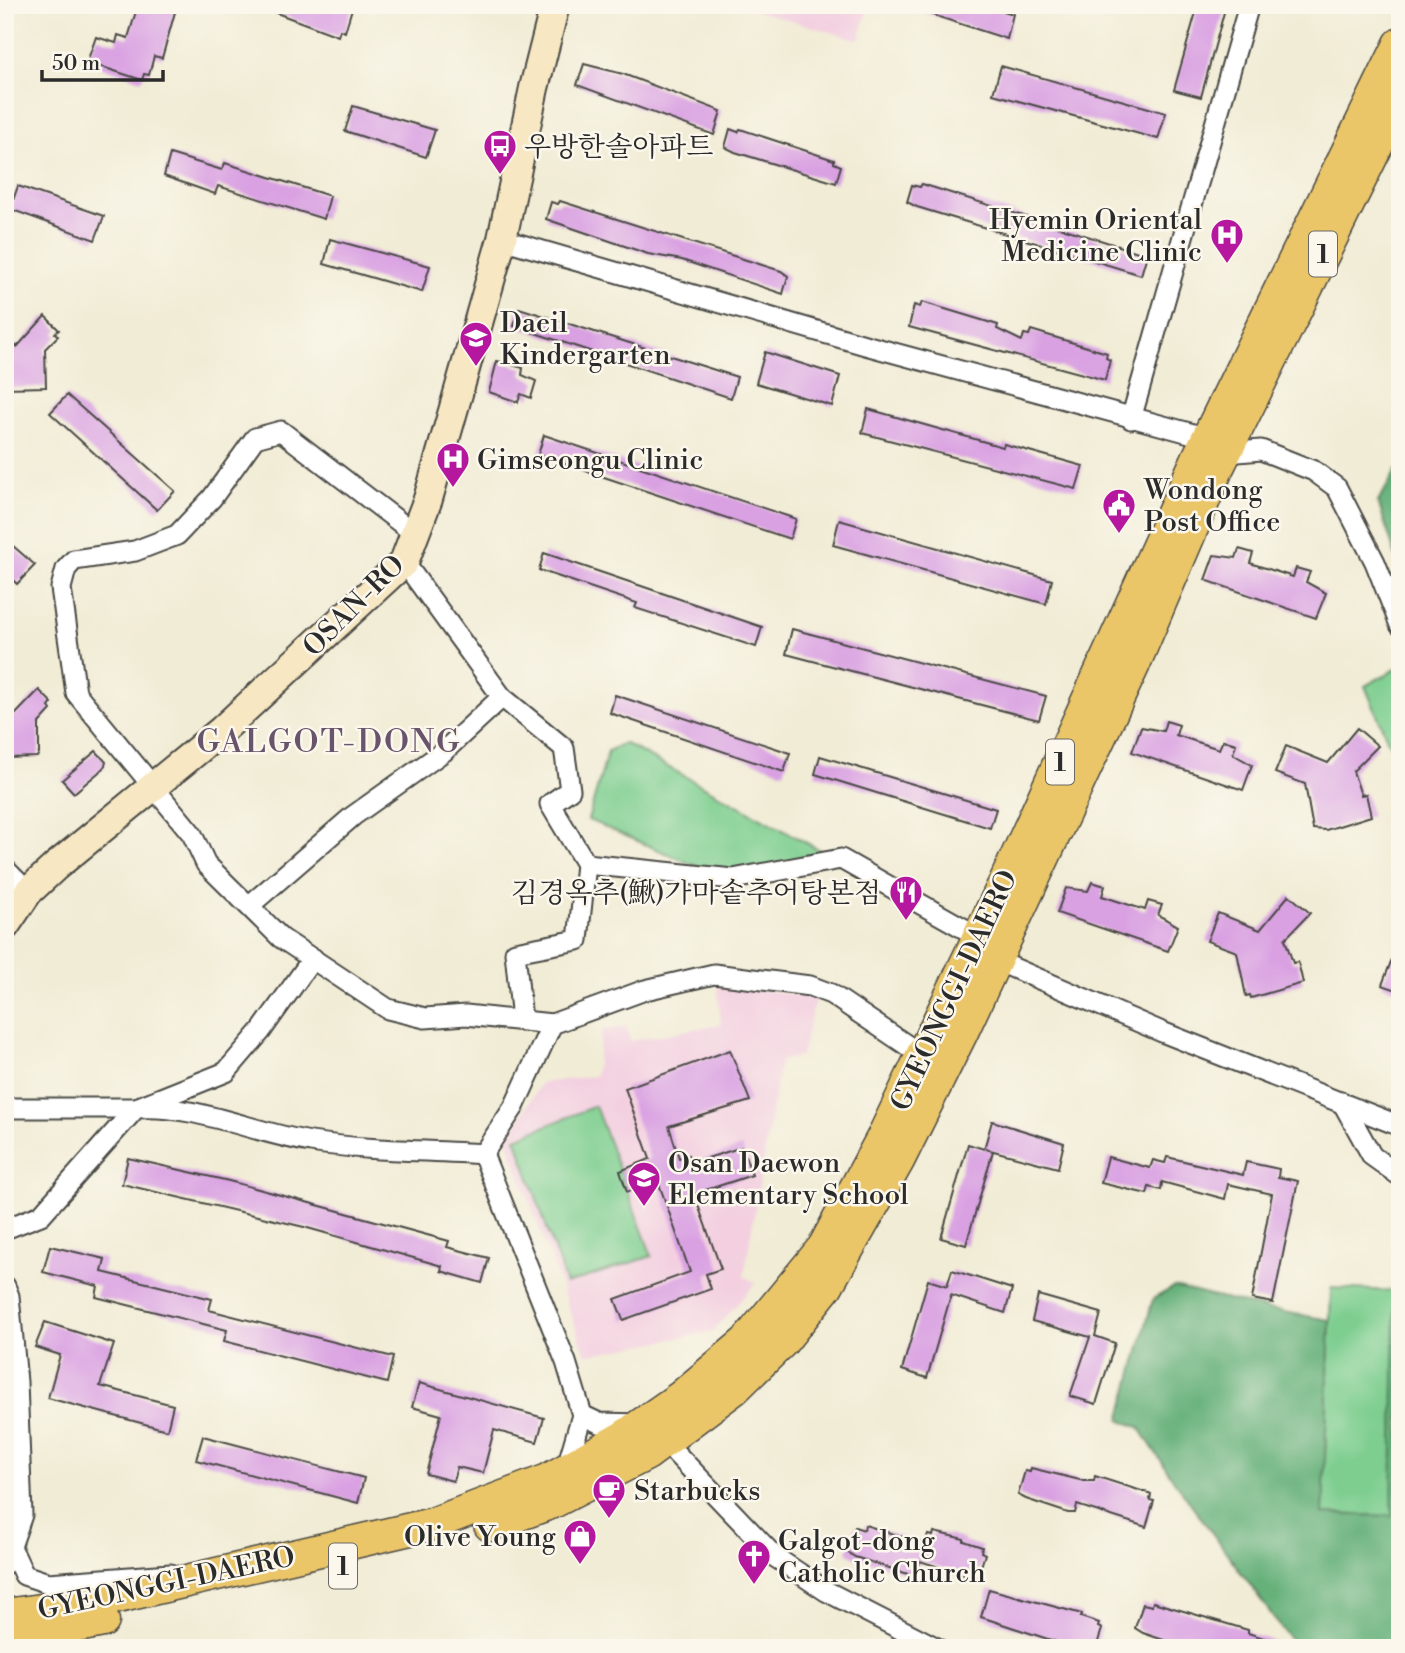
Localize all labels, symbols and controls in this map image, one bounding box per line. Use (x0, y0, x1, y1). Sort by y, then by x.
scale bar (42, 38, 163, 82)
text: 50 m (52, 51, 100, 77)
bus stop icon: 우방한솔아파트 (481, 127, 519, 176)
place label: 우방한솔아파트 (524, 130, 713, 165)
place label: Hyemin Oriental Medicine Clinic (989, 203, 1202, 270)
hospital icon: Hyemin Oriental Medicine Clinic (1208, 216, 1246, 265)
road number: 1 (1309, 232, 1337, 276)
place label: Daeil Kindergarten (500, 306, 671, 373)
school or university icon: Daeil Kindergarten (457, 319, 495, 368)
hospital icon: Gimseongu Clinic (434, 440, 472, 489)
place label: Gimseongu Clinic (477, 443, 703, 478)
place label: Wondong Post Office (1143, 473, 1280, 540)
public building icon: Wondong Post Office (1100, 486, 1138, 535)
street label: OSAN-RO (296, 548, 412, 664)
district label: GALGOT-DONG (197, 722, 461, 762)
road number: 1 (1046, 740, 1074, 784)
street label: GYEONGGI-DAERO (883, 865, 1026, 1117)
restaurant icon: 김경옥추(鰍)가마솥추어탕본점 (887, 873, 925, 922)
place label: 김경옥추(鰍)가마솥추어탕본점 (511, 876, 881, 911)
place label: Osan Daewon Elementary School (668, 1146, 909, 1213)
school or university icon: Osan Daewon Elementary School (625, 1159, 663, 1208)
cafe icon: Starbucks (590, 1471, 628, 1520)
place label: Starbucks (634, 1474, 761, 1509)
shop icon: Olive Young (561, 1517, 599, 1566)
place label: Olive Young (404, 1520, 556, 1555)
place label: Galgot-dong Catholic Church (778, 1524, 986, 1591)
church icon: Galgot-dong Catholic Church (735, 1537, 773, 1586)
street label: GYEONGGI-DAERO (35, 1539, 298, 1628)
road number: 1 (329, 1544, 357, 1588)

